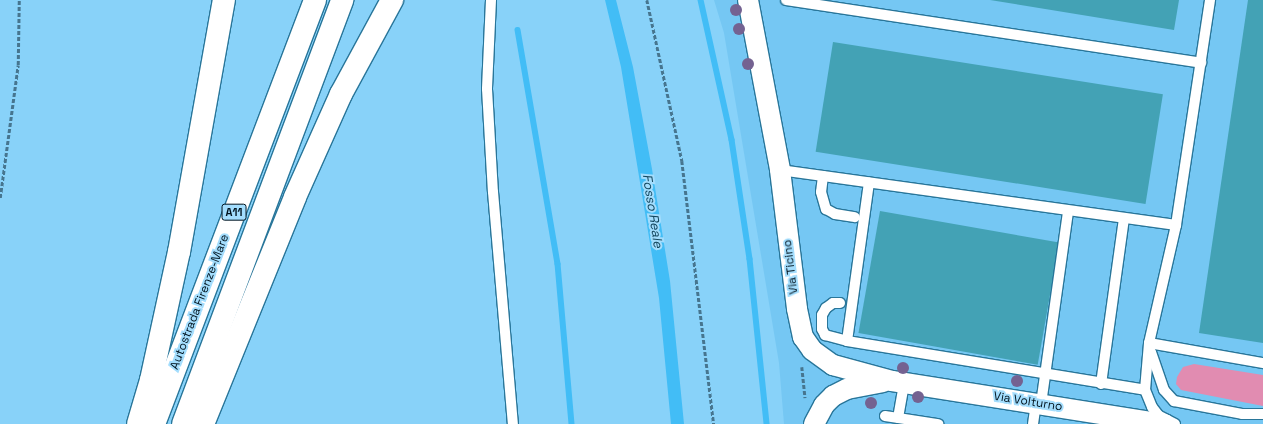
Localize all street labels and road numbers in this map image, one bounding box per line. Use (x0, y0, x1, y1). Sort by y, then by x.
road number: A11 (221, 203, 247, 221)
street label: Autostrada Firenze-Mare (168, 232, 232, 372)
street label: Via Ticino (780, 239, 802, 295)
street label: Via Volturno (992, 389, 1064, 415)

